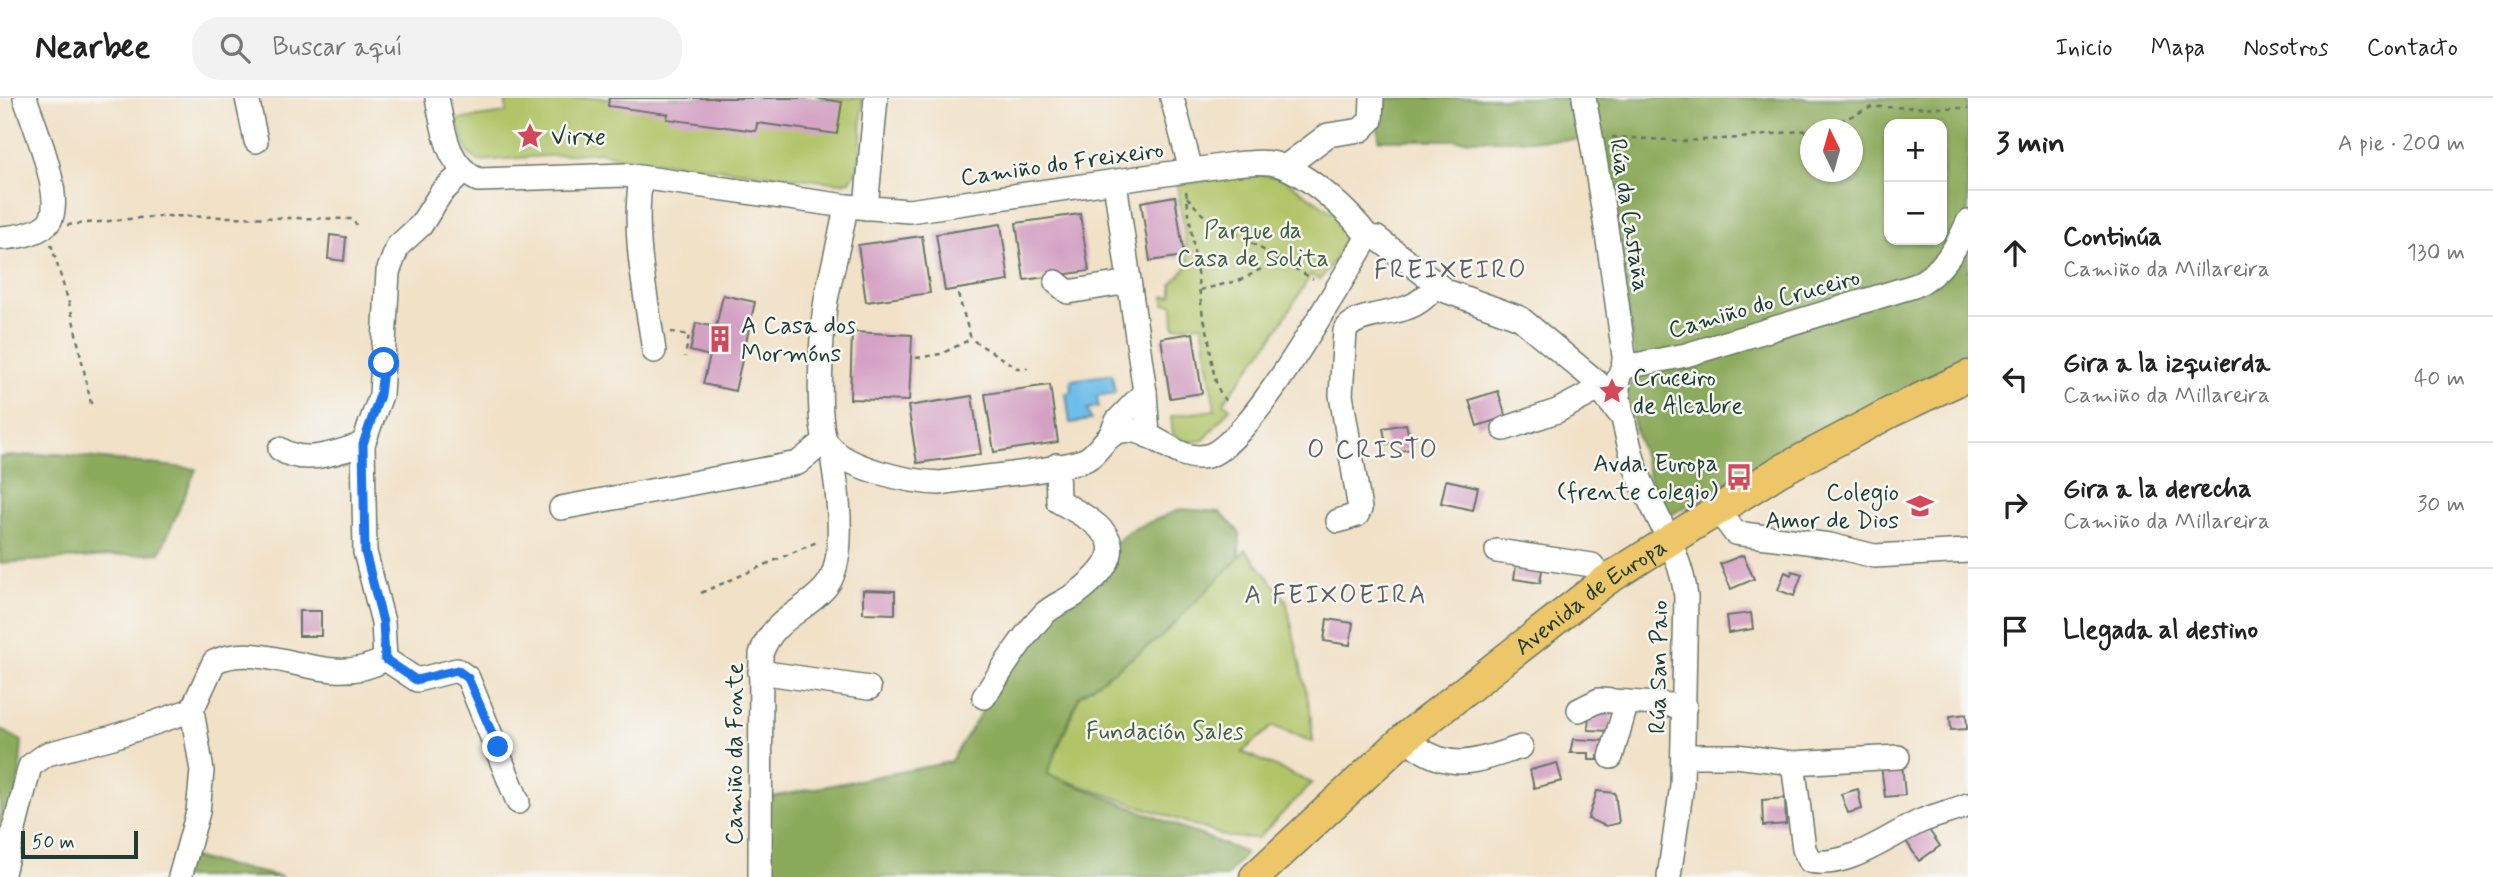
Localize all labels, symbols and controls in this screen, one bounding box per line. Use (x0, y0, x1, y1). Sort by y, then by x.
search box (192, 17, 682, 80)
text: Nearbee (35, 26, 150, 70)
icon: search (216, 29, 254, 67)
text: Buscar aquí (272, 31, 403, 65)
text: Inicio (2055, 33, 2113, 64)
text: Mapa (2151, 33, 2205, 64)
text: Nosotros (2243, 33, 2329, 64)
text: Contacto (2367, 33, 2458, 64)
north arrow (1800, 119, 1863, 182)
map controls (1884, 119, 1947, 245)
button: + (1884, 119, 1947, 182)
place icon: Virxe (515, 121, 545, 151)
place label: Virxe (551, 122, 606, 153)
text: 3 min (1996, 124, 2065, 163)
text: A pie · 200 m (2338, 129, 2465, 159)
street label: Camiño do Freixeiro (959, 135, 1166, 194)
street label: Rúa da Castaña (1601, 136, 1656, 294)
button: − (1884, 182, 1947, 245)
park label: Parque da Casa de Solita (1177, 216, 1329, 275)
text: Continúa (2063, 221, 2162, 255)
icon: ahead (1996, 234, 2034, 272)
text: 130 m (2407, 238, 2465, 268)
district label: FREIXEIRO (1374, 254, 1528, 288)
text: Camiño da Millareira (2063, 255, 2270, 285)
street label: Camiño do Cruceiro (1665, 262, 1864, 347)
place label: A Casa dos Mormóns (741, 311, 856, 370)
building icon: A Casa dos Mormóns (705, 324, 735, 354)
route start (368, 347, 399, 378)
text: Gira a la izquierda (2063, 347, 2270, 381)
icon: left (1996, 360, 2034, 398)
place label: Cruceiro de Alcabre (1633, 363, 1743, 422)
text: 40 m (2414, 364, 2465, 394)
place icon: Cruceiro de Alcabre (1597, 376, 1627, 406)
text: Camiño da Millareira (2063, 381, 2270, 411)
district label: O CRISTO (1307, 434, 1439, 468)
place label: Avda. Europa (frente colegio) (1557, 449, 1718, 508)
bus stop icon: Avda. Europa (frente colegio) (1724, 462, 1754, 492)
text: Gira a la derecha (2063, 473, 2252, 507)
place label: Colegio Amor de Dios (1765, 478, 1899, 537)
icon: right (1996, 486, 2034, 524)
text: 30 m (2417, 490, 2465, 520)
school or university icon: Colegio Amor de Dios (1905, 491, 1935, 521)
text: Camiño da Millareira (2063, 507, 2270, 537)
street label: Avenida de Europa (1509, 532, 1673, 663)
district label: A FEIXOEIRA (1244, 579, 1428, 613)
street label: Rúa San Paio (1643, 600, 1676, 734)
icon: arrive (1996, 612, 2034, 650)
text: Llegada al destino (2063, 614, 2258, 648)
street label: Camiño da Fonte (720, 662, 751, 845)
park label: Fundación Sales (1086, 717, 1244, 748)
route end (482, 731, 513, 762)
scale bar (21, 828, 138, 860)
text: 50 m (32, 830, 75, 855)

